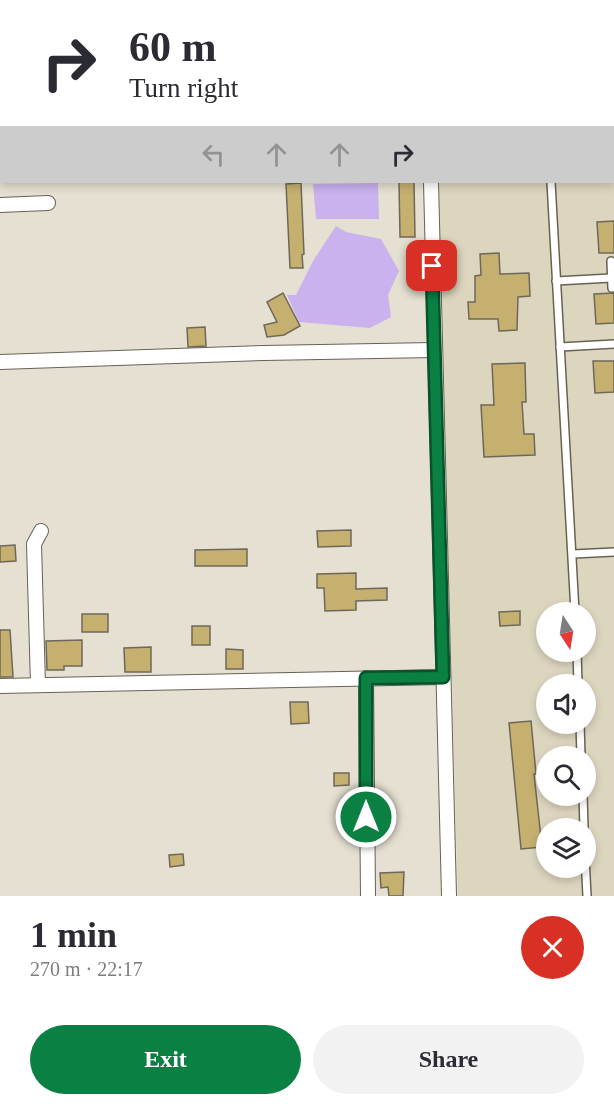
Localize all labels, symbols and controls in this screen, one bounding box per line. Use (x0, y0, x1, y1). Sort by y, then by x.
icon: right (30, 24, 108, 102)
text: 60 m (129, 24, 217, 70)
text: Turn right (129, 73, 238, 103)
icon: left (197, 138, 230, 171)
icon: ahead (260, 138, 293, 171)
icon: ahead (323, 138, 356, 171)
icon: right (386, 138, 419, 171)
pin (406, 240, 457, 291)
icon: arrive (415, 249, 448, 282)
north arrow (536, 602, 596, 662)
map controls (536, 602, 596, 878)
button: sound (536, 674, 596, 734)
button: search (536, 746, 596, 806)
position arrow (334, 785, 398, 849)
button: layers (536, 818, 596, 878)
text: 1 min (30, 915, 117, 955)
button: close (521, 916, 584, 979)
text: 270 m · 22:17 (30, 958, 143, 980)
button: Exit (30, 1025, 301, 1094)
button: Share (313, 1025, 584, 1094)

